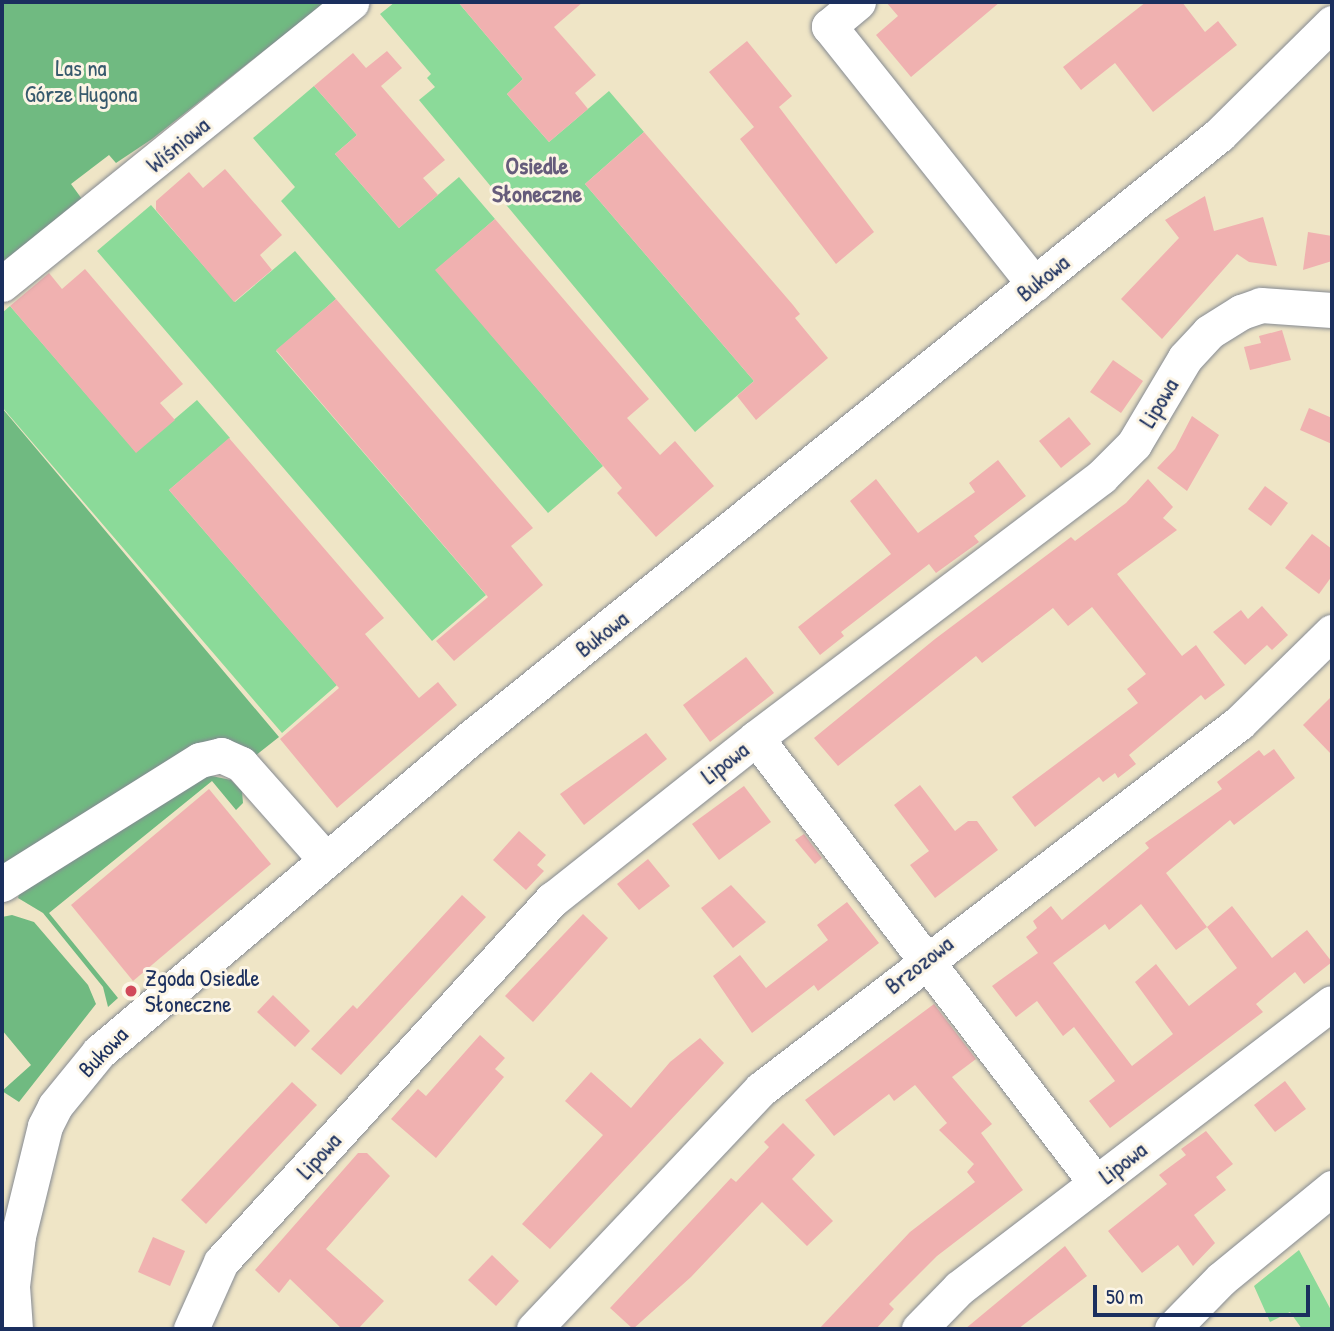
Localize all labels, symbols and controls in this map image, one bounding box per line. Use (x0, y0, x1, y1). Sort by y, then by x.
park label: Las na Górze Hugona (25, 54, 137, 108)
street label: Wiśniowa (141, 111, 215, 179)
district label: Osiedle Słoneczne (492, 152, 582, 208)
street label: Bukowa (1011, 249, 1075, 307)
street label: Lipowa (1134, 373, 1184, 433)
street label: Bukowa (570, 605, 634, 663)
street label: Lipowa (696, 736, 754, 790)
street label: Brzozowa (880, 930, 958, 1000)
place label: Zgoda Osiedle Słoneczne (145, 964, 260, 1018)
marker: Zgoda Osiedle Słoneczne (123, 983, 139, 999)
street label: Bukowa (72, 1021, 134, 1083)
street label: Lipowa (291, 1127, 347, 1185)
street label: Lipowa (1094, 1136, 1152, 1190)
scale bar (1096, 1272, 1313, 1316)
text: 50 m (1106, 1282, 1143, 1311)

